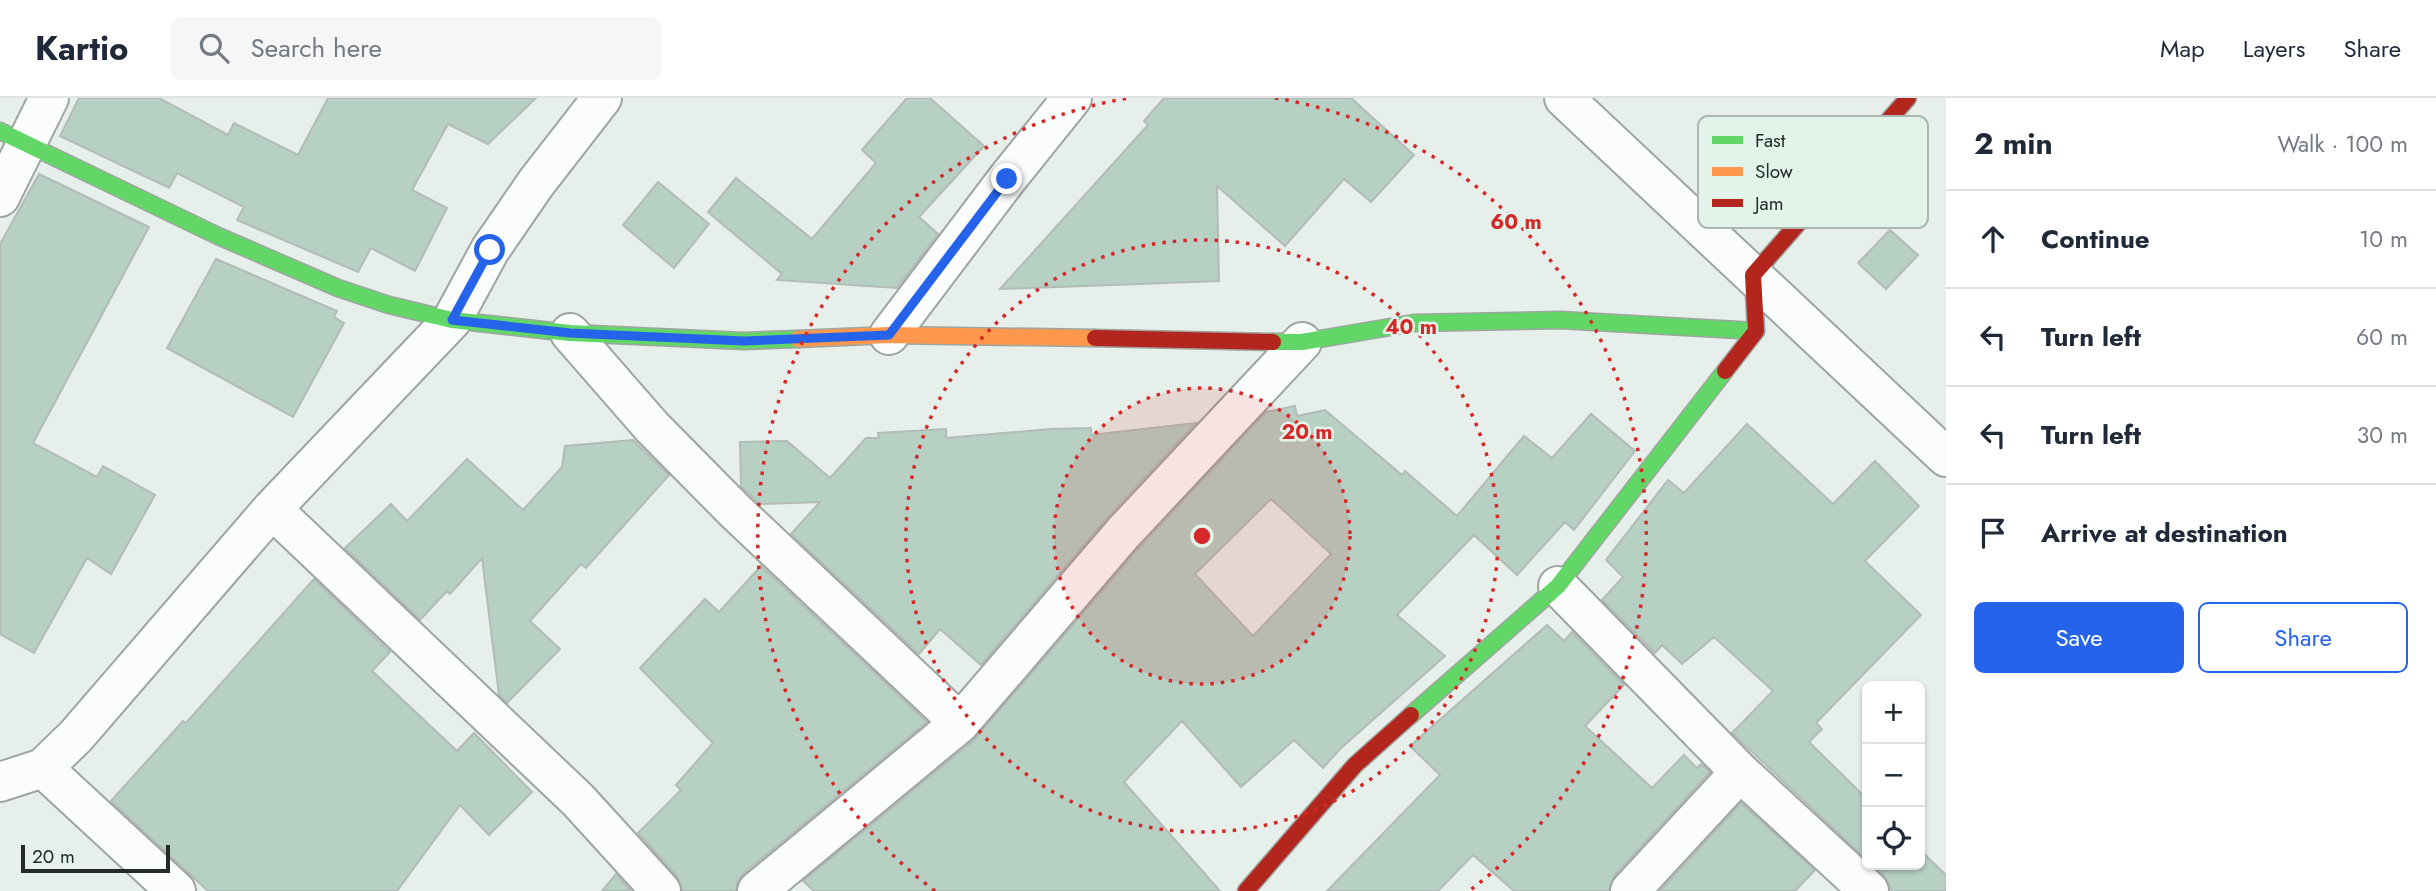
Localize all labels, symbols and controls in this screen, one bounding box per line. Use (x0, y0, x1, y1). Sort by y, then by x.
search box (171, 17, 661, 80)
text: Kartio (35, 25, 129, 72)
icon: search (195, 29, 233, 67)
text: Search here (251, 29, 382, 67)
text: Map (2160, 31, 2205, 66)
text: Layers (2243, 31, 2305, 66)
text: Share (2343, 31, 2401, 66)
legend (1698, 116, 1928, 228)
text: 2 min (1974, 122, 2053, 165)
text: Fast (1755, 127, 1786, 154)
text: Walk · 100 m (2278, 127, 2408, 161)
text: Slow (1755, 158, 1793, 185)
route end (991, 163, 1022, 194)
text: Jam (1752, 190, 1784, 217)
text: 60 m (1490, 207, 1542, 237)
icon: ahead (1974, 220, 2012, 258)
text: Continue (2041, 220, 2150, 258)
text: 10 m (2359, 222, 2408, 256)
route start (474, 234, 505, 265)
text: 40 m (1385, 312, 1437, 342)
icon: left (1974, 318, 2012, 356)
text: Turn left (2041, 318, 2141, 356)
text: 60 m (2356, 320, 2408, 354)
icon: left (1974, 416, 2012, 454)
text: Turn left (2041, 416, 2141, 454)
text: 20 m (1281, 417, 1333, 447)
text: 30 m (2357, 418, 2408, 452)
icon: arrive (1974, 514, 2012, 552)
text: Arrive at destination (2041, 514, 2288, 552)
centre of rings (1190, 524, 1214, 548)
button: Save (1974, 602, 2184, 673)
button: Share (2198, 602, 2408, 673)
map controls (1862, 681, 1925, 870)
button: + (1862, 681, 1925, 744)
button: − (1862, 744, 1925, 807)
button: locate (1862, 807, 1925, 870)
scale bar (21, 842, 170, 874)
text: 20 m (32, 843, 75, 870)

